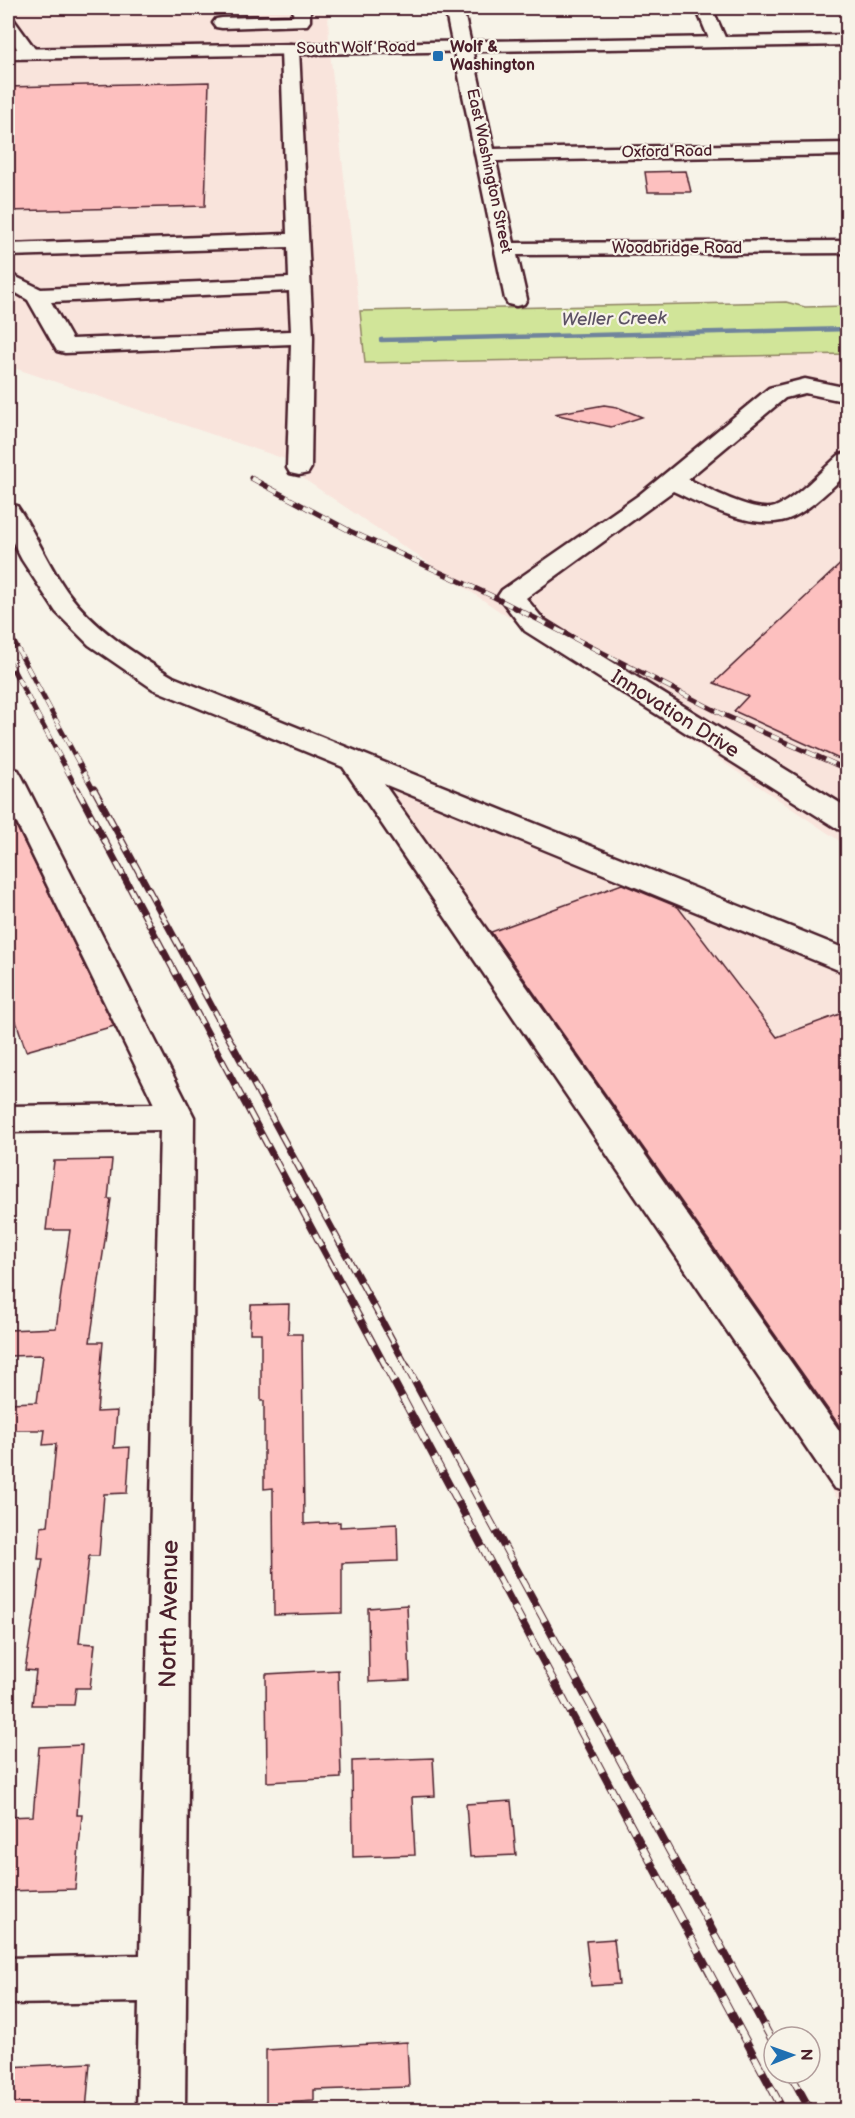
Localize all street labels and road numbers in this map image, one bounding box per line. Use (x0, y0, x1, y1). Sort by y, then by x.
street label: South Wolf Road (296, 37, 416, 59)
street label: East Washington Street (462, 87, 516, 255)
street label: Oxford Road (621, 142, 713, 162)
street label: Woodbridge Road (612, 239, 742, 258)
street label: Innovation Drive (606, 665, 744, 763)
street label: North Avenue (153, 1540, 185, 1688)

